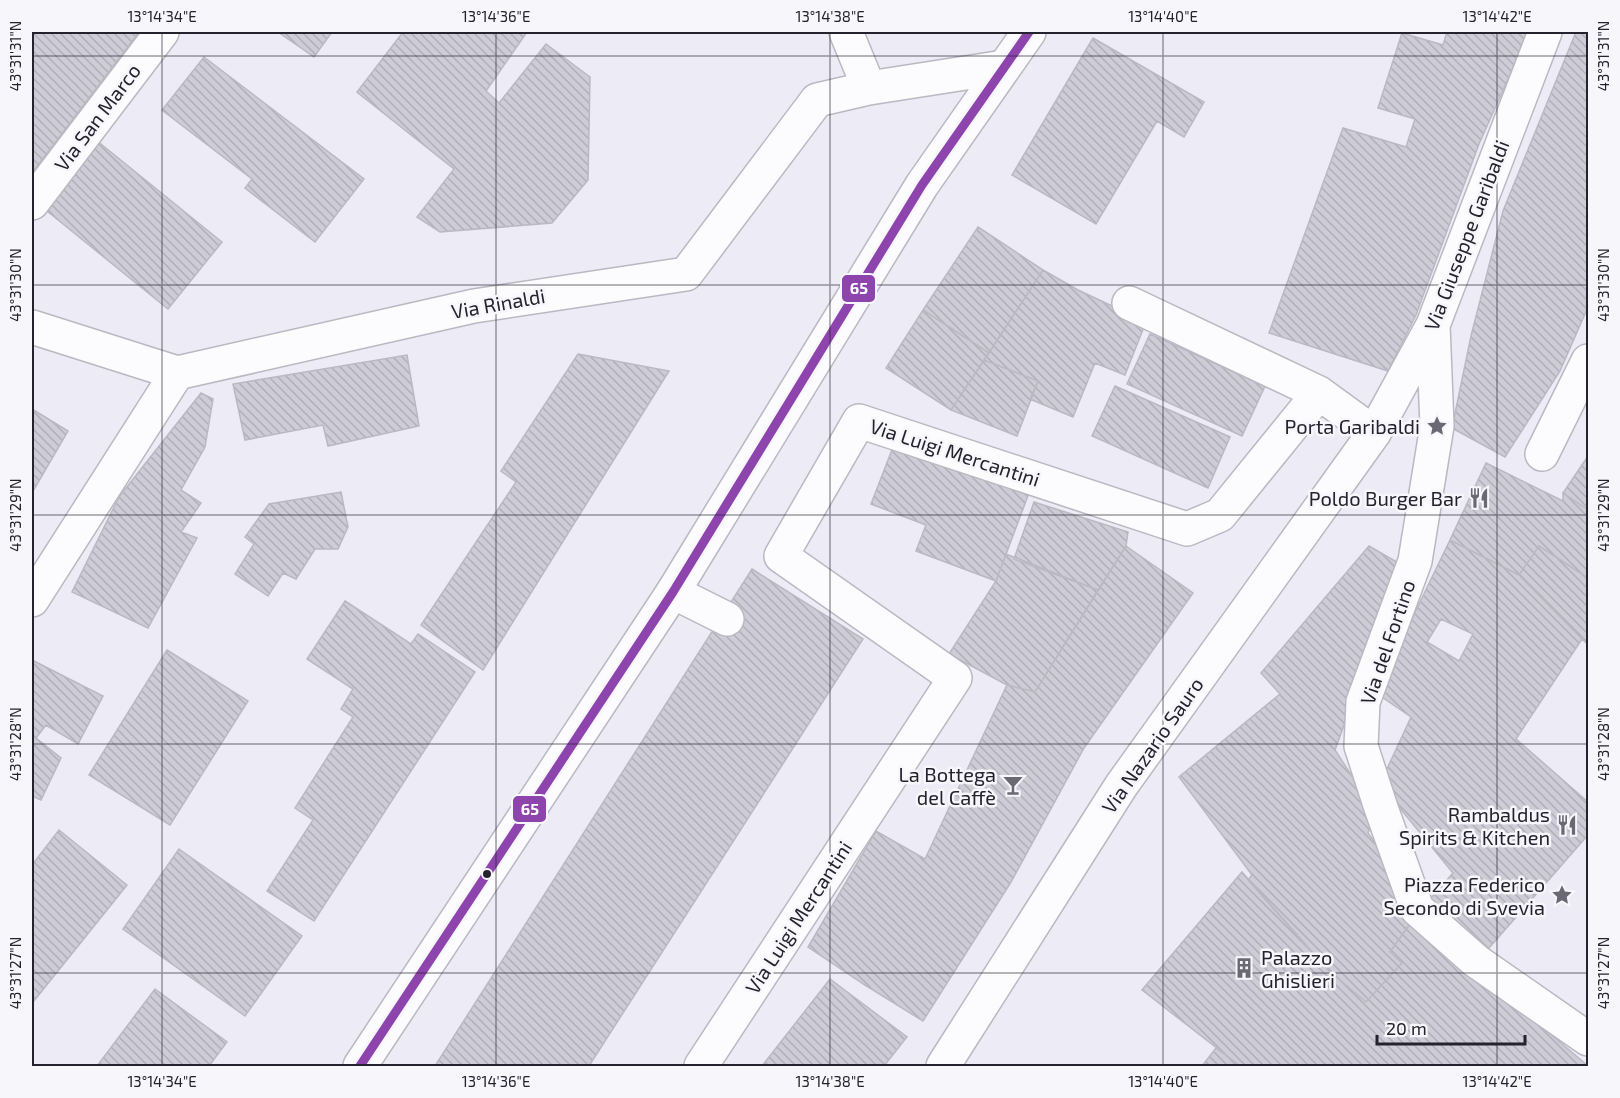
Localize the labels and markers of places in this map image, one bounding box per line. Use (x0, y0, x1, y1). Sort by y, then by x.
place label: Porta Garibaldi (1285, 414, 1420, 438)
place icon: Porta Garibaldi (1425, 414, 1449, 438)
place label: Poldo Burger Bar (1309, 486, 1462, 510)
restaurant icon: Poldo Burger Bar (1467, 486, 1491, 510)
place label: La Bottega del Caffè (899, 762, 996, 809)
bar icon: La Bottega del Caffè (1001, 773, 1025, 797)
place label: Rambaldus Spirits & Kitchen (1399, 802, 1550, 849)
restaurant icon: Rambaldus Spirits & Kitchen (1555, 813, 1579, 837)
unlabelled marker (481, 868, 493, 880)
place label: Piazza Federico Secondo di Svevia (1384, 872, 1545, 919)
place icon: Piazza Federico Secondo di Svevia (1550, 883, 1574, 907)
place label: Palazzo Ghislieri (1261, 945, 1335, 992)
building icon: Palazzo Ghislieri (1232, 956, 1256, 980)

